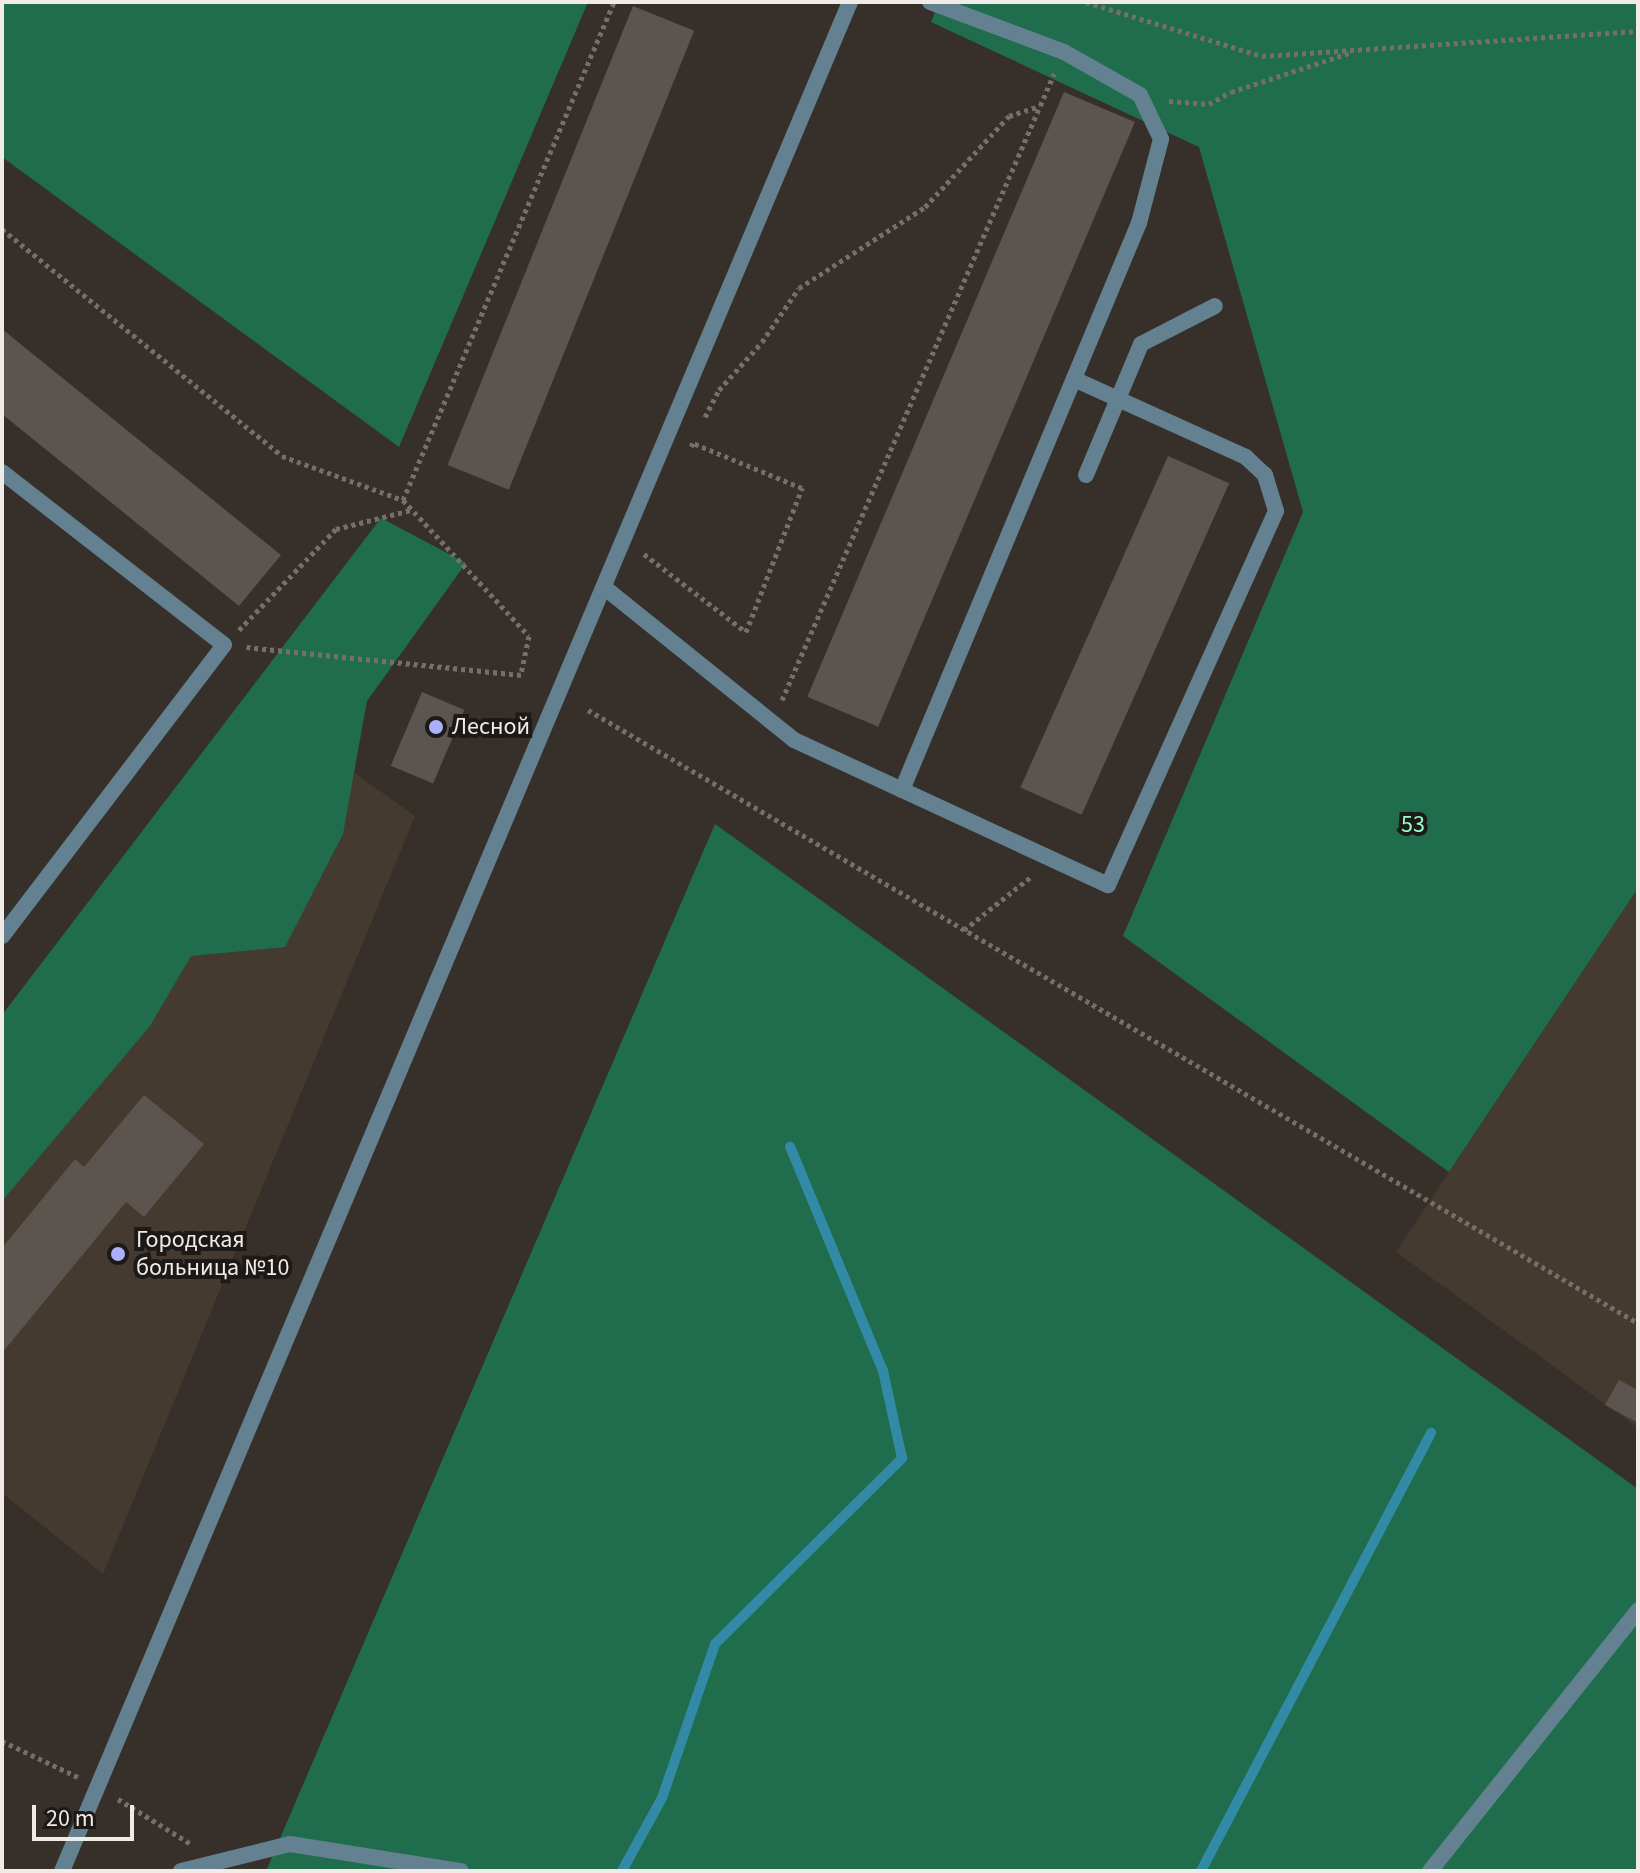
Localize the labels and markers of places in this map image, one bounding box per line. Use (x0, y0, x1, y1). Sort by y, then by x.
place label: Лесной (452, 713, 530, 741)
marker: Лесной (427, 718, 445, 736)
place label: Городская больница №10 (136, 1226, 289, 1282)
marker: Городская больница №10 (107, 1243, 129, 1265)

